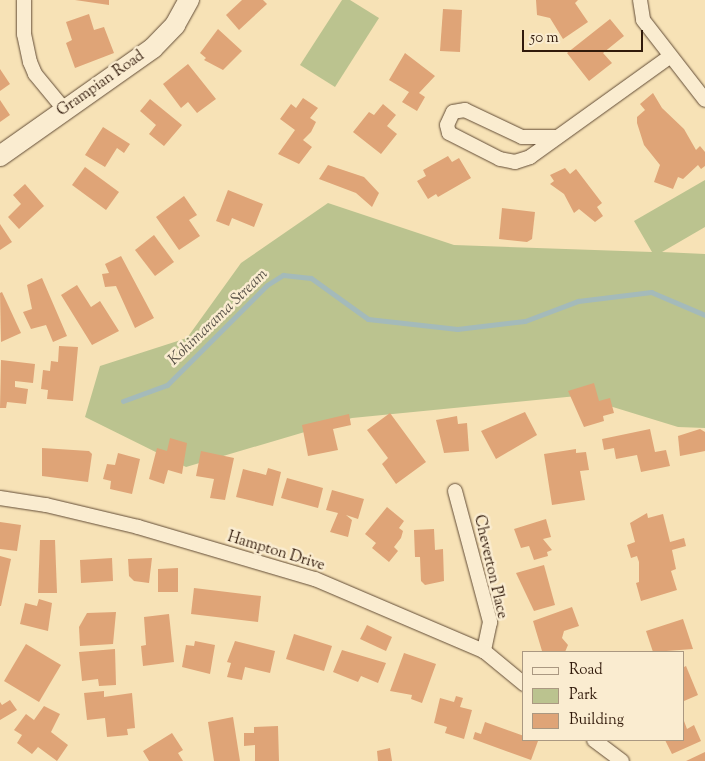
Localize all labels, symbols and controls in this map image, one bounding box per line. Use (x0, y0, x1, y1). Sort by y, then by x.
scale bar (525, 20, 646, 52)
text: 50 m (530, 28, 559, 49)
street label: Grampian Road (54, 47, 148, 121)
water label: Kohimarama Stream (165, 266, 273, 370)
street label: Cheverton Place (469, 513, 511, 621)
street label: Hampton Drive (225, 529, 327, 575)
legend (522, 651, 685, 741)
text: Road (569, 660, 603, 681)
text: Park (569, 685, 598, 706)
text: Building (569, 710, 624, 731)

